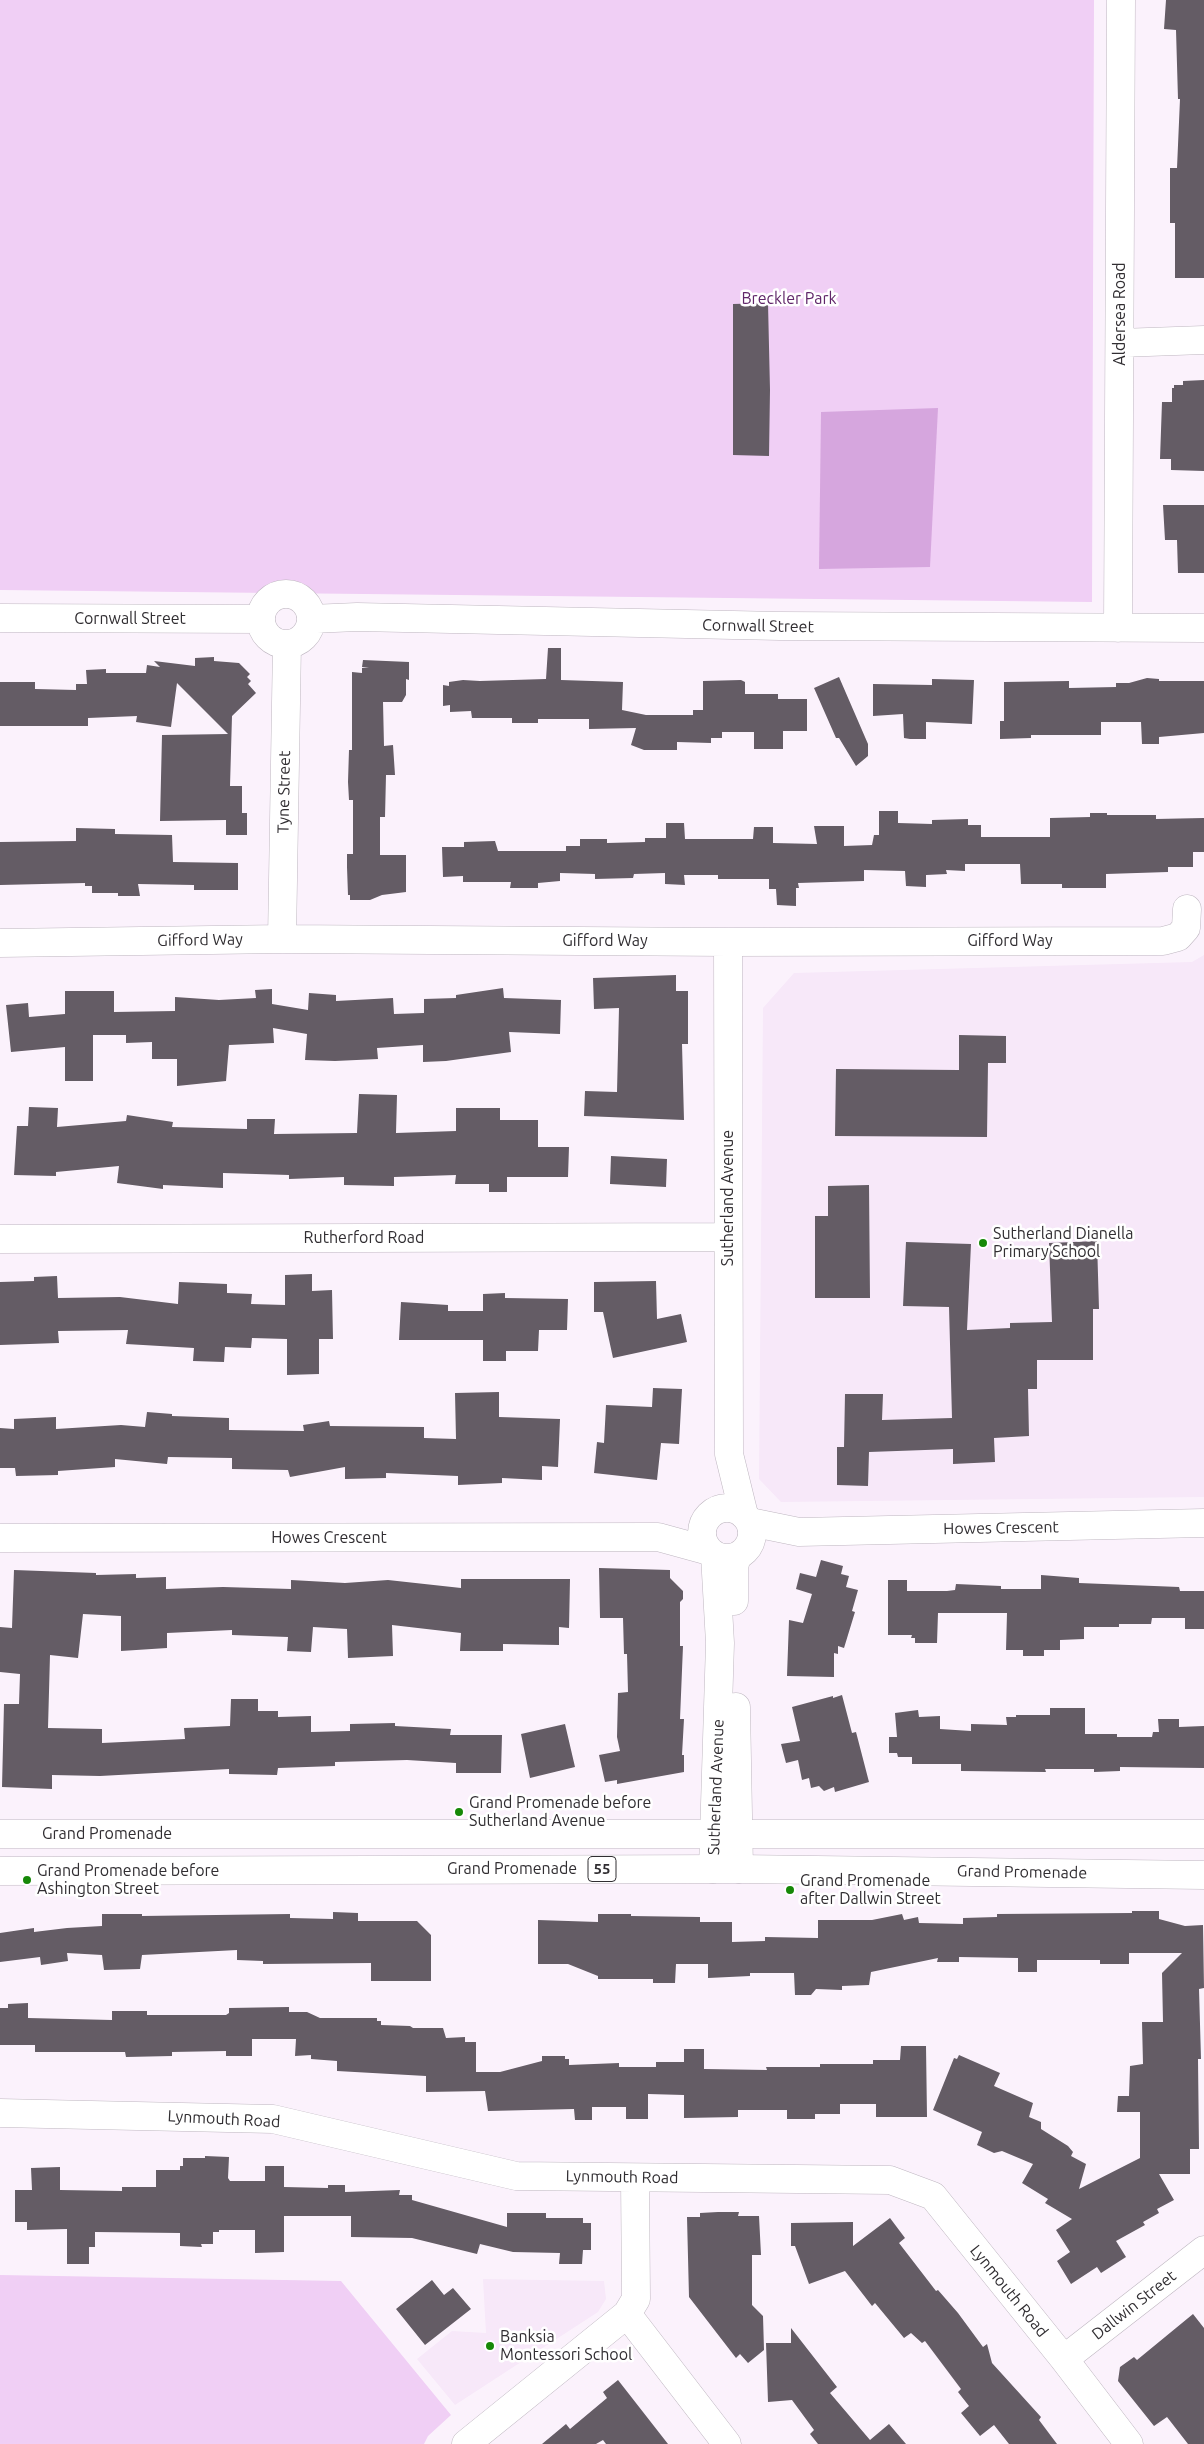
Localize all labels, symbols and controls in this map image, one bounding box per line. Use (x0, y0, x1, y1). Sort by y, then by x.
street label: Aldersea Road (1110, 262, 1130, 366)
park label: Breckler Park (741, 289, 837, 309)
street label: Cornwall Street (74, 609, 186, 629)
street label: Cornwall Street (702, 615, 814, 637)
street label: Tyne Street (274, 751, 294, 833)
street label: Gifford Way (157, 930, 243, 950)
street label: Gifford Way (562, 931, 648, 951)
street label: Gifford Way (967, 931, 1053, 951)
street label: Sutherland Avenue (718, 1130, 738, 1266)
place label: Sutherland Dianella Primary School (993, 1224, 1133, 1262)
street label: Rutherford Road (304, 1228, 424, 1248)
marker: Sutherland Dianella Primary School (977, 1237, 989, 1249)
street label: Howes Crescent (943, 1517, 1059, 1539)
street label: Howes Crescent (271, 1528, 387, 1548)
street label: Sutherland Avenue (704, 1719, 728, 1855)
place label: Grand Promenade before Sutherland Avenue (469, 1793, 651, 1831)
marker: Grand Promenade before Sutherland Avenue (453, 1806, 465, 1818)
street label: Grand Promenade (42, 1824, 172, 1844)
road number: 55 (588, 1856, 616, 1882)
street label: Grand Promenade (447, 1859, 577, 1879)
place label: Grand Promenade before Ashington Street (37, 1861, 219, 1899)
street label: Grand Promenade (957, 1861, 1087, 1883)
place label: Grand Promenade after Dallwin Street (800, 1871, 941, 1909)
marker: Grand Promenade before Ashington Street (21, 1874, 33, 1886)
marker: Grand Promenade after Dallwin Street (784, 1884, 796, 1896)
street label: Lynmouth Road (167, 2106, 281, 2132)
street label: Lynmouth Road (565, 2166, 679, 2188)
street label: Lynmouth Road (966, 2241, 1052, 2341)
street label: Dallwin Street (1088, 2266, 1180, 2344)
place label: Banksia Montessori School (500, 2327, 632, 2365)
marker: Banksia Montessori School (484, 2340, 496, 2352)

